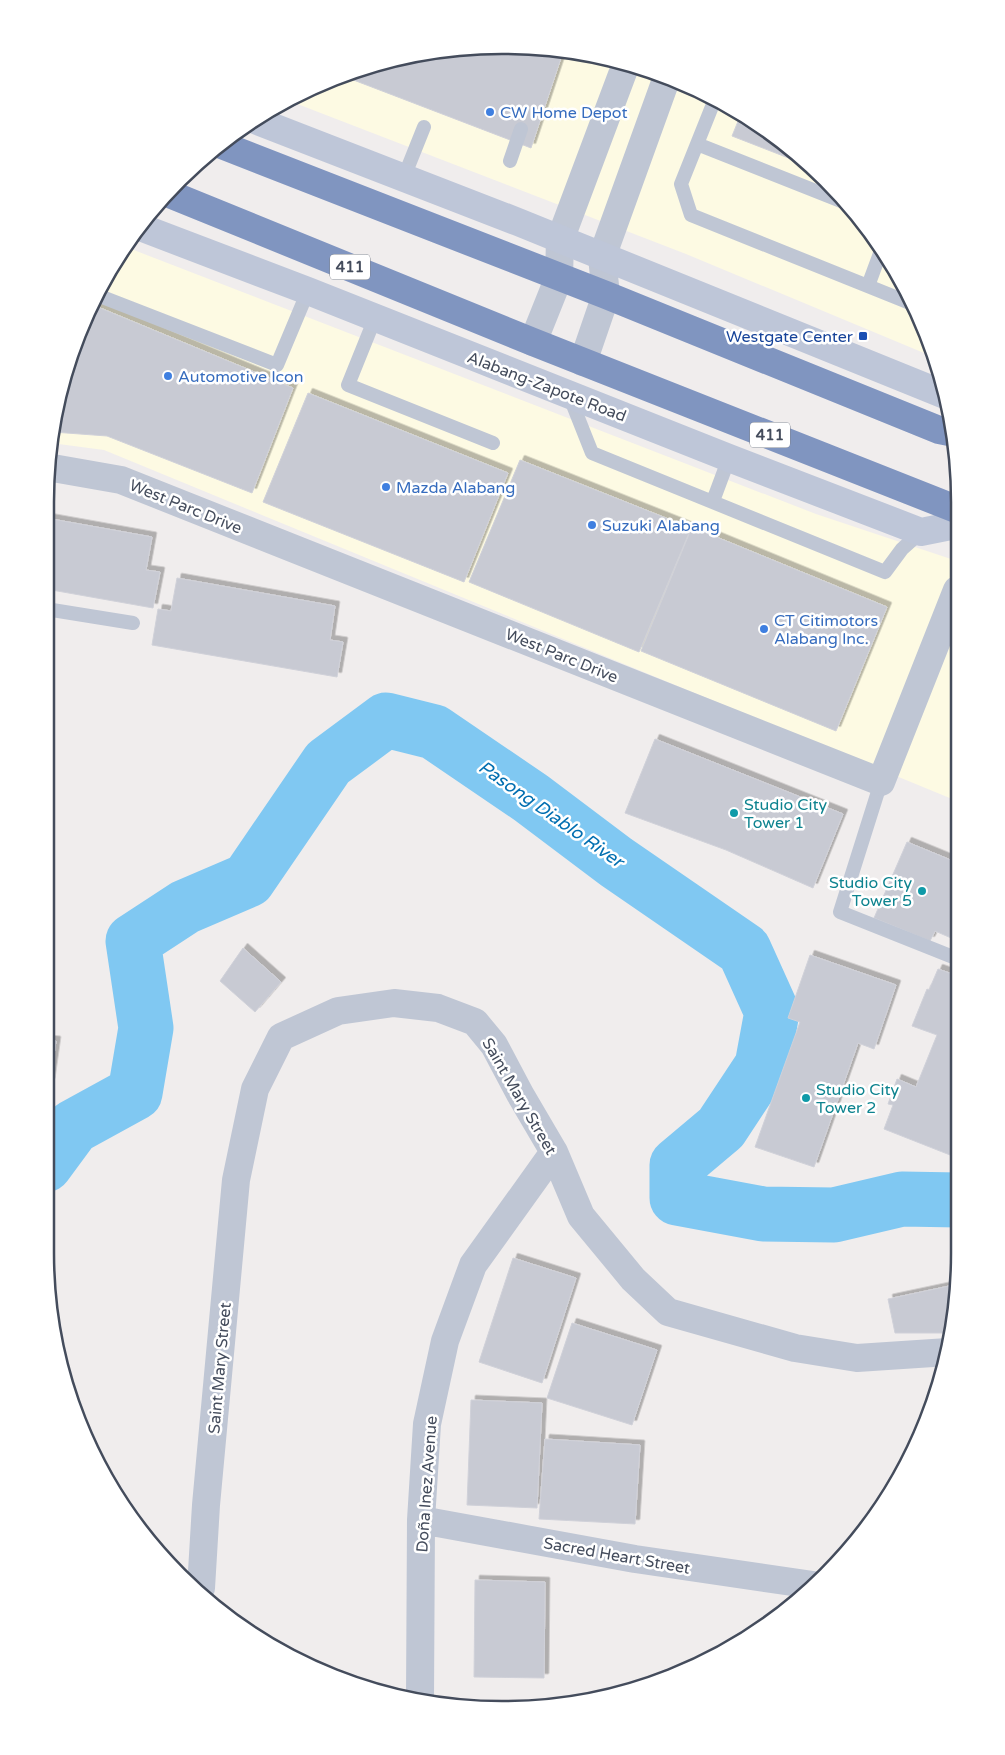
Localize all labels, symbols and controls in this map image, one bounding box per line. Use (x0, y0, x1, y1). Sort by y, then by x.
place label: CW Home Depot (500, 103, 628, 123)
marker: CW Home Depot (484, 106, 496, 118)
road number: 411 (330, 254, 370, 280)
place label: Westgate Center (726, 327, 854, 347)
marker: Westgate Center (857, 330, 869, 342)
street label: Alabang-Zapote Road (464, 347, 629, 426)
place label: Automotive Icon (178, 367, 304, 387)
marker: Automotive Icon (162, 370, 174, 382)
road number: 411 (750, 422, 790, 448)
street label: West Parc Drive (126, 475, 245, 539)
place label: Mazda Alabang (396, 478, 515, 498)
marker: Mazda Alabang (380, 481, 392, 493)
place label: Suzuki Alabang (602, 516, 720, 536)
marker: Suzuki Alabang (586, 519, 598, 531)
place label: CT Citimotors Alabang Inc. (774, 611, 878, 649)
marker: CT Citimotors Alabang Inc. (758, 623, 770, 635)
street label: West Parc Drive (502, 624, 621, 688)
water label: Pasong Diablo River (474, 756, 629, 873)
place label: Studio City Tower 1 (744, 795, 827, 833)
marker: Studio City Tower 1 (728, 807, 740, 819)
place label: Studio City Tower 5 (829, 873, 912, 911)
marker: Studio City Tower 5 (916, 885, 928, 897)
street label: Saint Mary Street (478, 1034, 561, 1159)
place label: Studio City Tower 2 (816, 1080, 899, 1118)
marker: Studio City Tower 2 (800, 1092, 812, 1104)
street label: Saint Mary Street (204, 1302, 236, 1435)
street label: Doña Inez Avenue (412, 1415, 442, 1553)
street label: Sacred Heart Street (542, 1533, 692, 1579)

